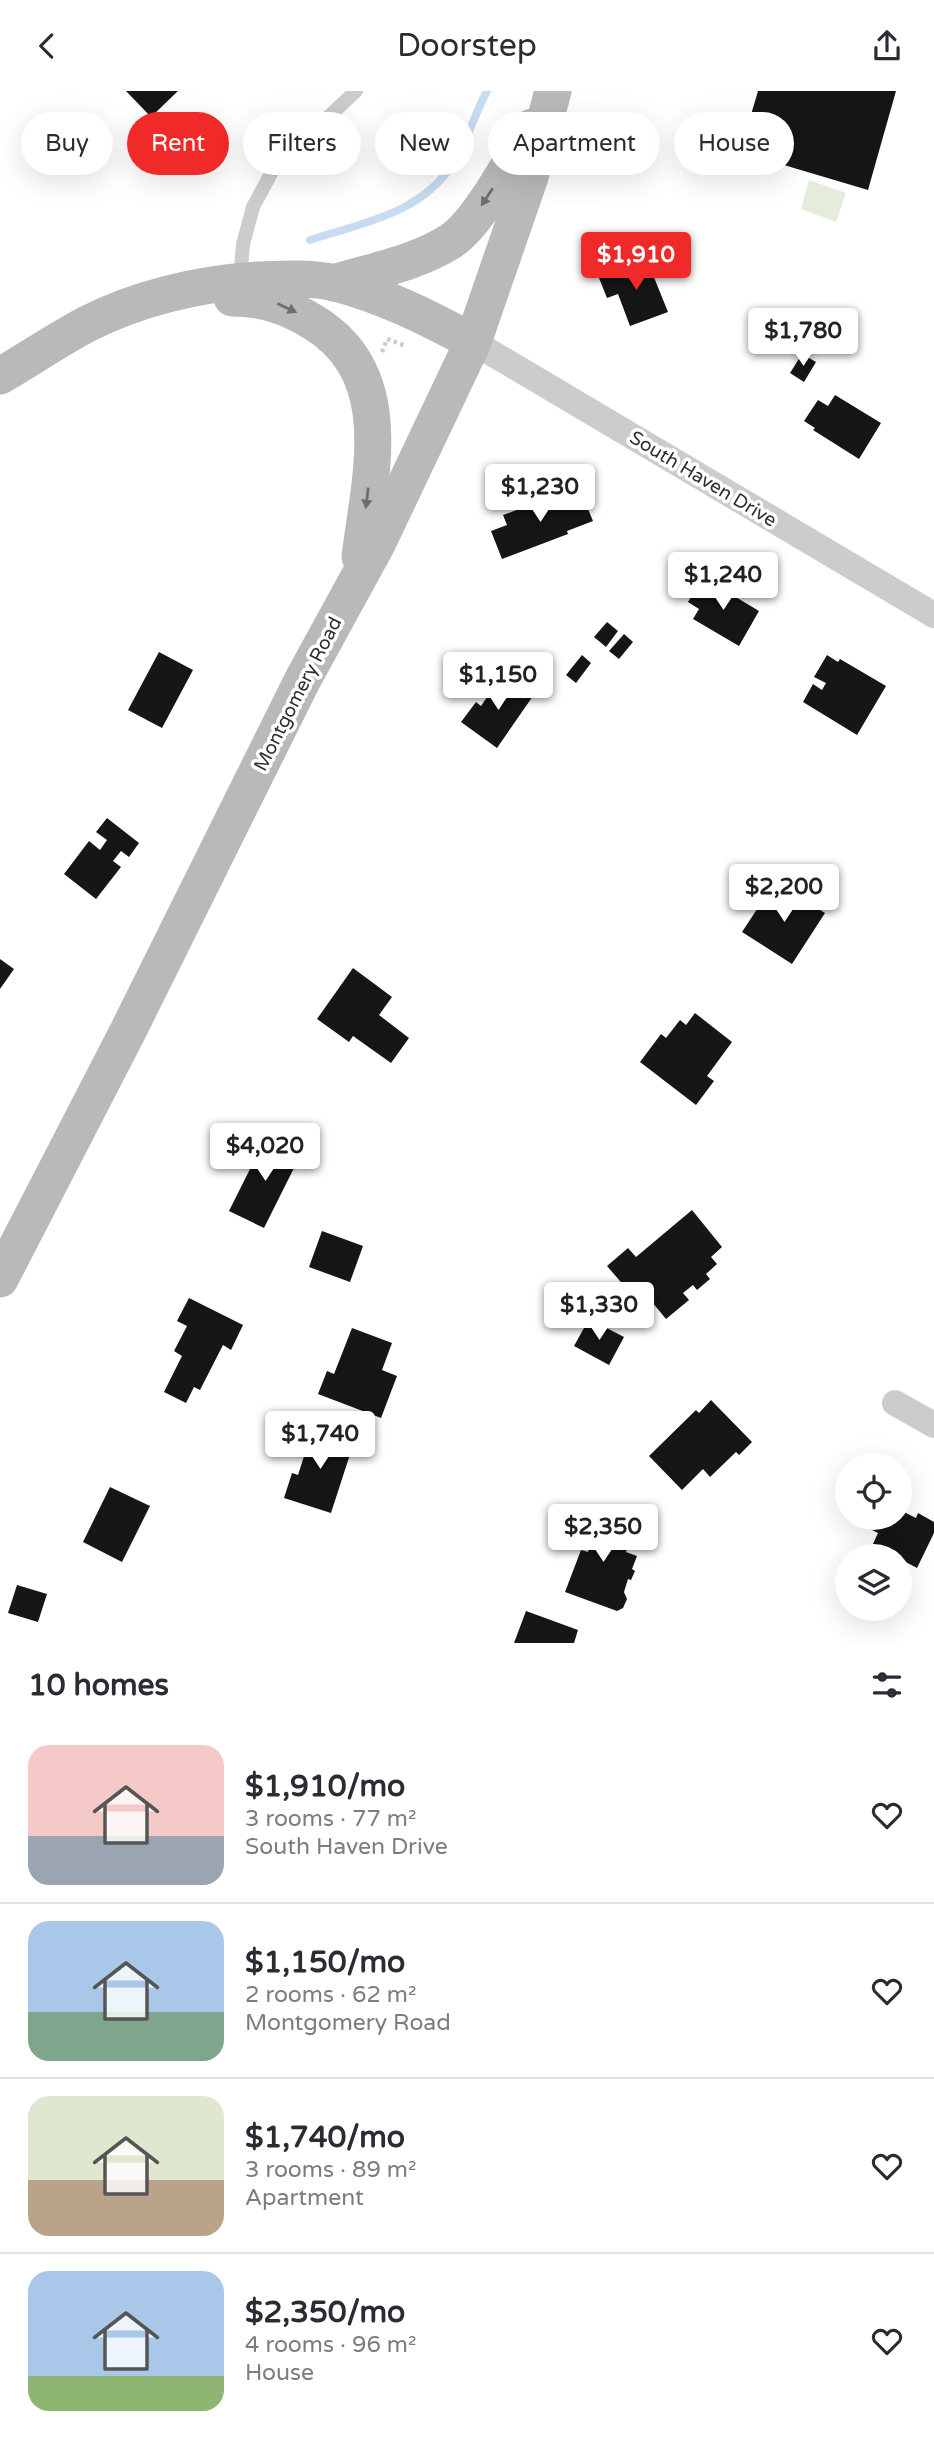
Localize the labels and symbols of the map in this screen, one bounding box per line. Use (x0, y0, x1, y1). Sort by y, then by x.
one-way arrow (480, 188, 493, 207)
pin: $1,910 (579, 233, 693, 292)
one-way arrow (277, 303, 297, 314)
pin: $1,780 (746, 309, 860, 368)
street label: South Haven Drive (626, 426, 780, 532)
pin: $1,230 (483, 465, 597, 524)
one-way arrow (362, 487, 373, 509)
pin: $1,240 (666, 553, 780, 612)
street label: Montgomery Road (250, 613, 346, 775)
pin: $1,150 (441, 653, 555, 712)
pin: $2,200 (727, 865, 841, 924)
pin: $4,020 (208, 1123, 322, 1183)
pin: $1,330 (542, 1283, 656, 1342)
pin: $1,740 (263, 1411, 377, 1471)
pin: $2,350 (546, 1505, 660, 1564)

